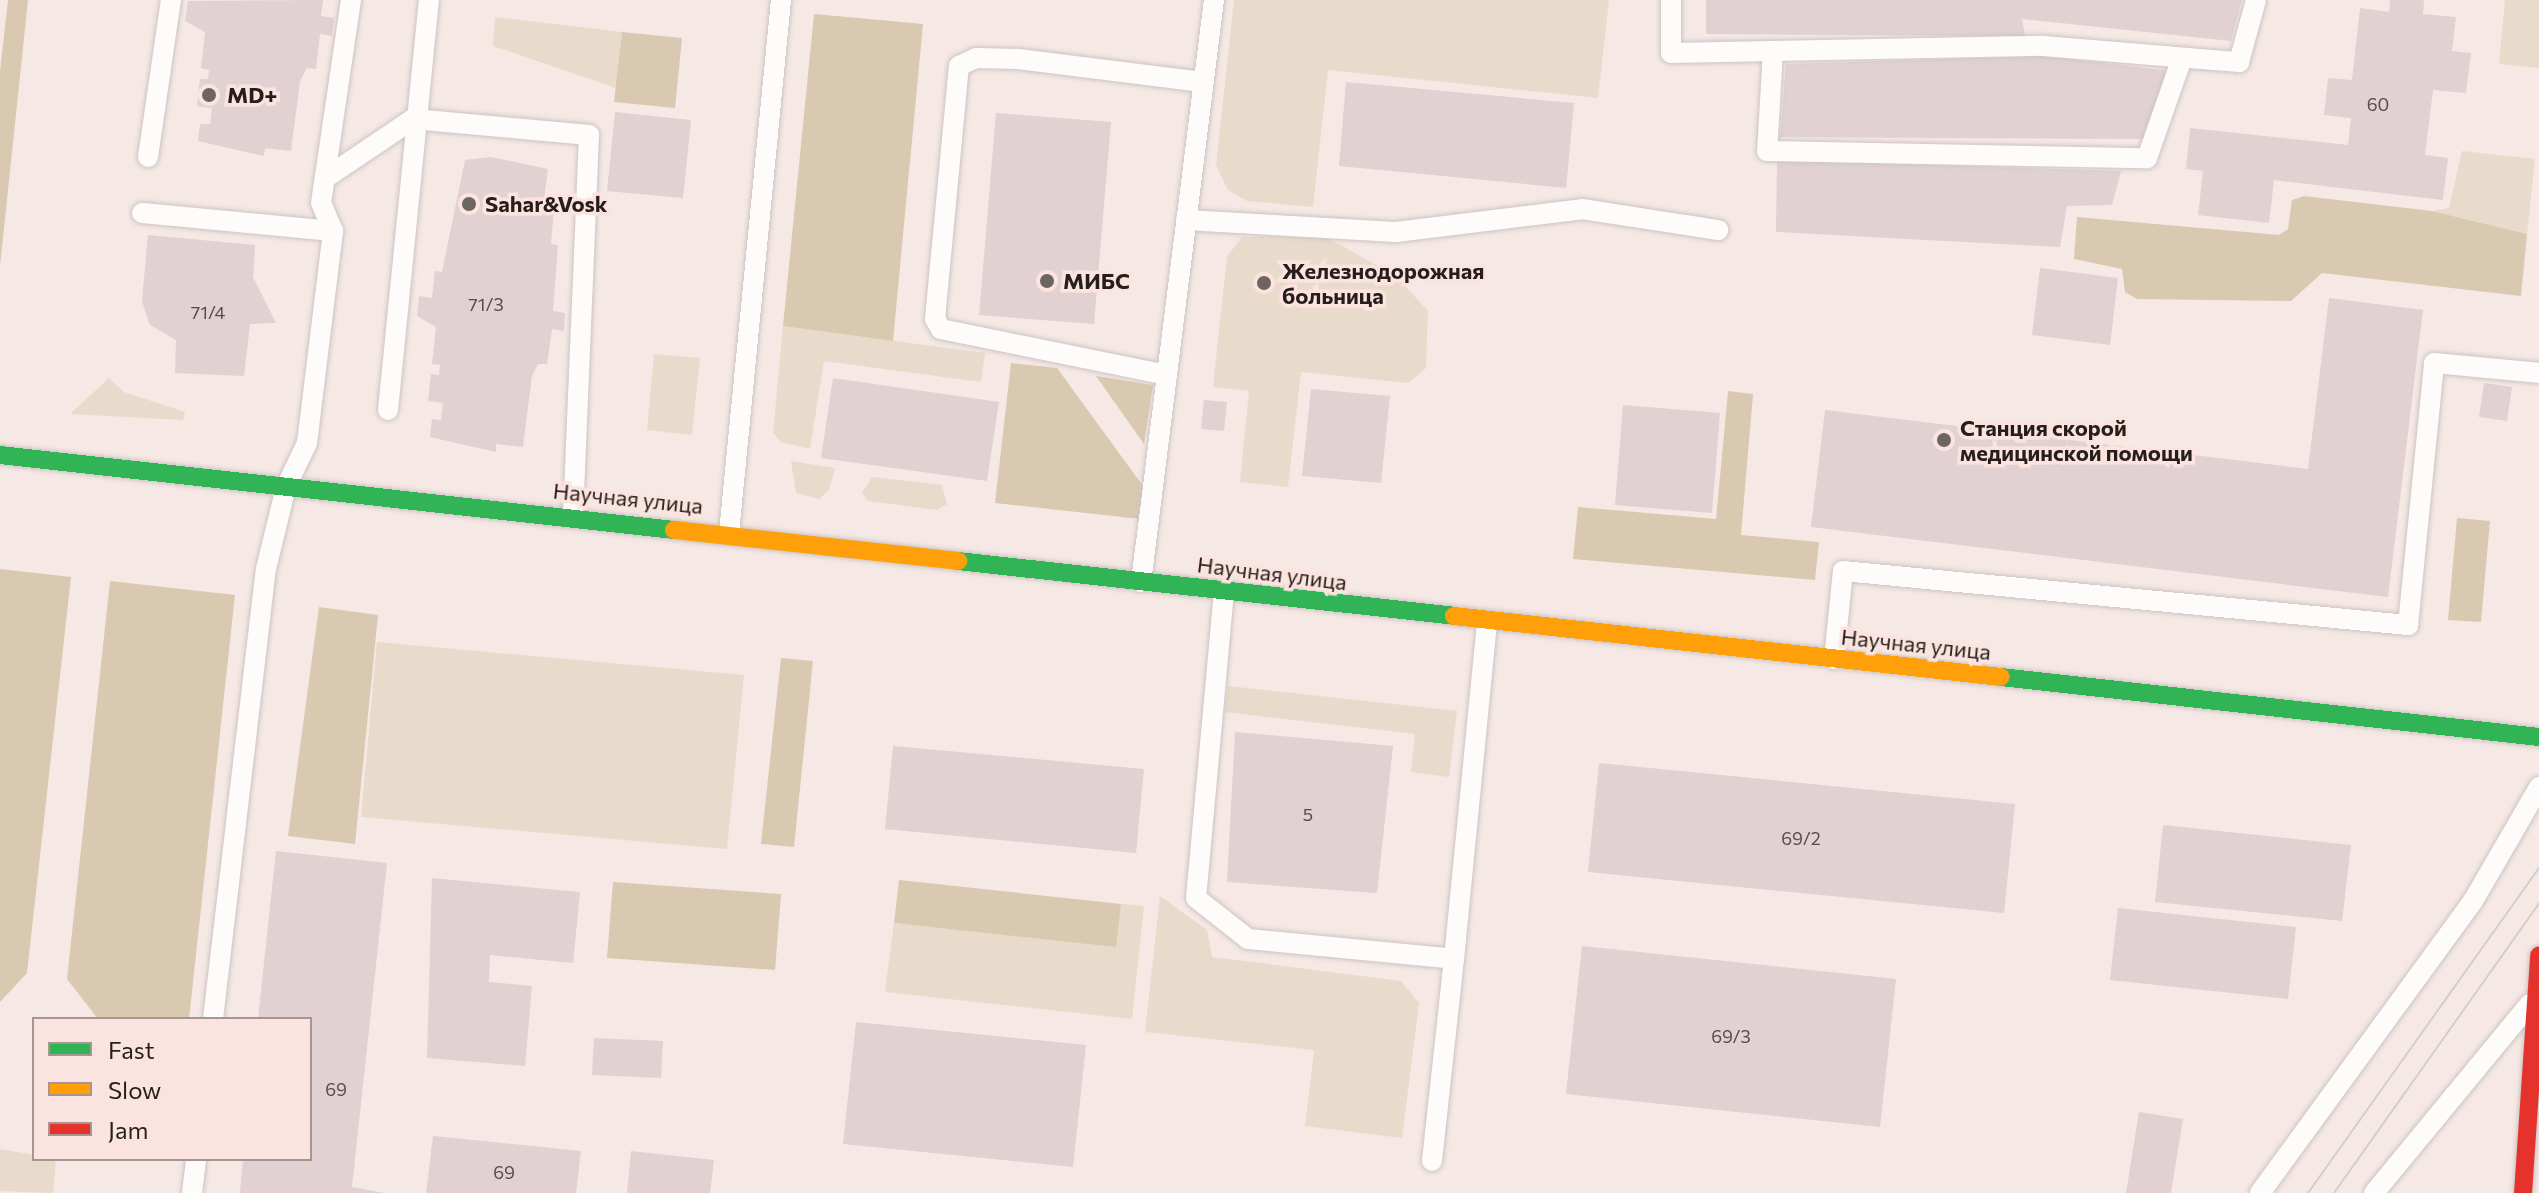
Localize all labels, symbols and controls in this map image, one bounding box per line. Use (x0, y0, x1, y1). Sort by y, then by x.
place label: MD+ (227, 82, 278, 108)
marker: MD+ (198, 84, 220, 106)
house number: 60 (2367, 93, 2389, 115)
place label: Sahar&Vosk (485, 191, 607, 217)
marker: Sahar&Vosk (460, 195, 478, 213)
place label: Железнодорожная больница (1282, 257, 1484, 308)
place label: МИБС (1063, 268, 1130, 294)
marker: МИБС (1038, 272, 1056, 290)
marker: Железнодорожная больница (1253, 272, 1275, 294)
house number: 71/3 (468, 293, 504, 315)
house number: 71/4 (191, 301, 225, 323)
place label: Станция скорой медицинской помощи (1960, 414, 2193, 466)
marker: Станция скорой медицинской помощи (1935, 431, 1953, 449)
street label: Научная улица (552, 477, 704, 519)
street label: Научная улица (1196, 551, 1348, 595)
street label: Научная улица (1840, 623, 1992, 665)
house number: 5 (1303, 803, 1313, 825)
house number: 69/2 (1781, 827, 1821, 849)
legend (32, 1017, 312, 1161)
house number: 69/3 (1711, 1025, 1751, 1047)
text: Fast (108, 1035, 155, 1064)
text: Slow (108, 1075, 161, 1104)
house number: 69 (325, 1078, 347, 1100)
text: Jam (108, 1115, 148, 1144)
house number: 69 (493, 1161, 515, 1183)

